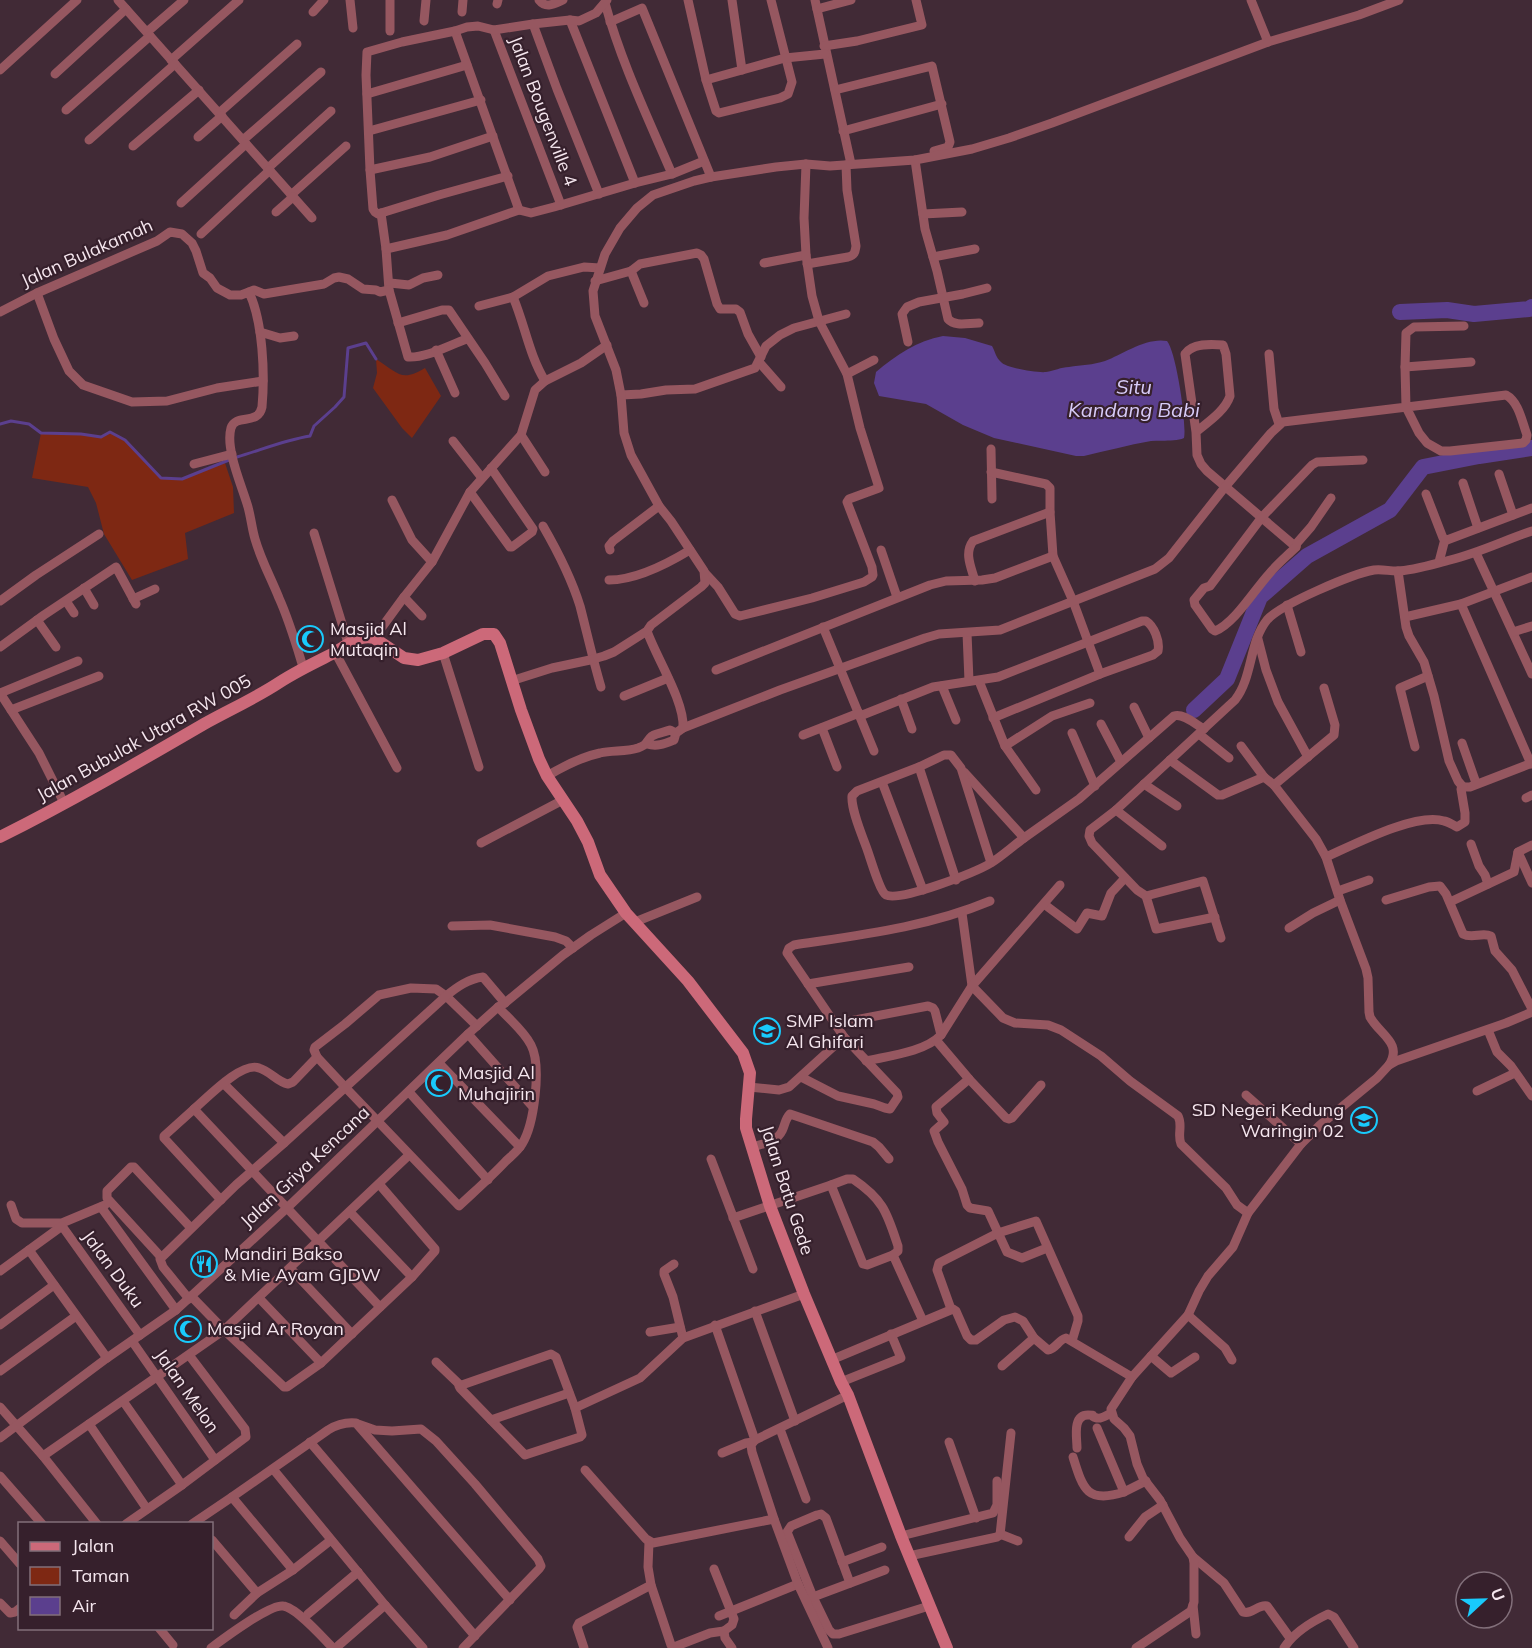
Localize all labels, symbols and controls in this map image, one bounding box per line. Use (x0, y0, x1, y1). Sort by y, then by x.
street label: Jalan Bougenville 4 (504, 33, 583, 189)
street label: Jalan Bulakamah (17, 213, 156, 292)
water label: Situ Kandang Babi (1068, 374, 1200, 422)
place label: Masjid Al Mutaqin (330, 617, 407, 661)
mosque icon: Masjid Al Mutaqin (295, 624, 325, 654)
street label: Jalan Bubulak Utara RW 005 (33, 669, 255, 806)
place label: SMP Islam Al Ghifari (786, 1009, 874, 1053)
school or university icon: SMP Islam Al Ghifari (752, 1016, 782, 1046)
place label: Masjid Al Muhajirin (458, 1061, 535, 1105)
mosque icon: Masjid Al Muhajirin (424, 1068, 454, 1098)
place label: SD Negeri Kedung Waringin 02 (1192, 1098, 1344, 1142)
street label: Jalan Griya Kencana (235, 1101, 374, 1232)
school or university icon: SD Negeri Kedung Waringin 02 (1349, 1105, 1379, 1135)
street label: Jalan Batu Gede (756, 1122, 819, 1258)
street label: Jalan Duku (77, 1225, 149, 1312)
place label: Mandiri Bakso & Mie Ayam GJDW (224, 1242, 381, 1286)
restaurant icon: Mandiri Bakso & Mie Ayam GJDW (189, 1249, 219, 1279)
mosque icon: Masjid Ar Royan (173, 1314, 203, 1344)
place label: Masjid Ar Royan (207, 1317, 344, 1340)
street label: Jalan Melon (150, 1344, 225, 1437)
legend (18, 1522, 213, 1630)
text: Jalan (72, 1534, 114, 1557)
text: Taman (72, 1564, 129, 1587)
north arrow (1454, 1570, 1514, 1630)
text: U (1486, 1585, 1509, 1604)
text: Air (72, 1594, 97, 1617)

